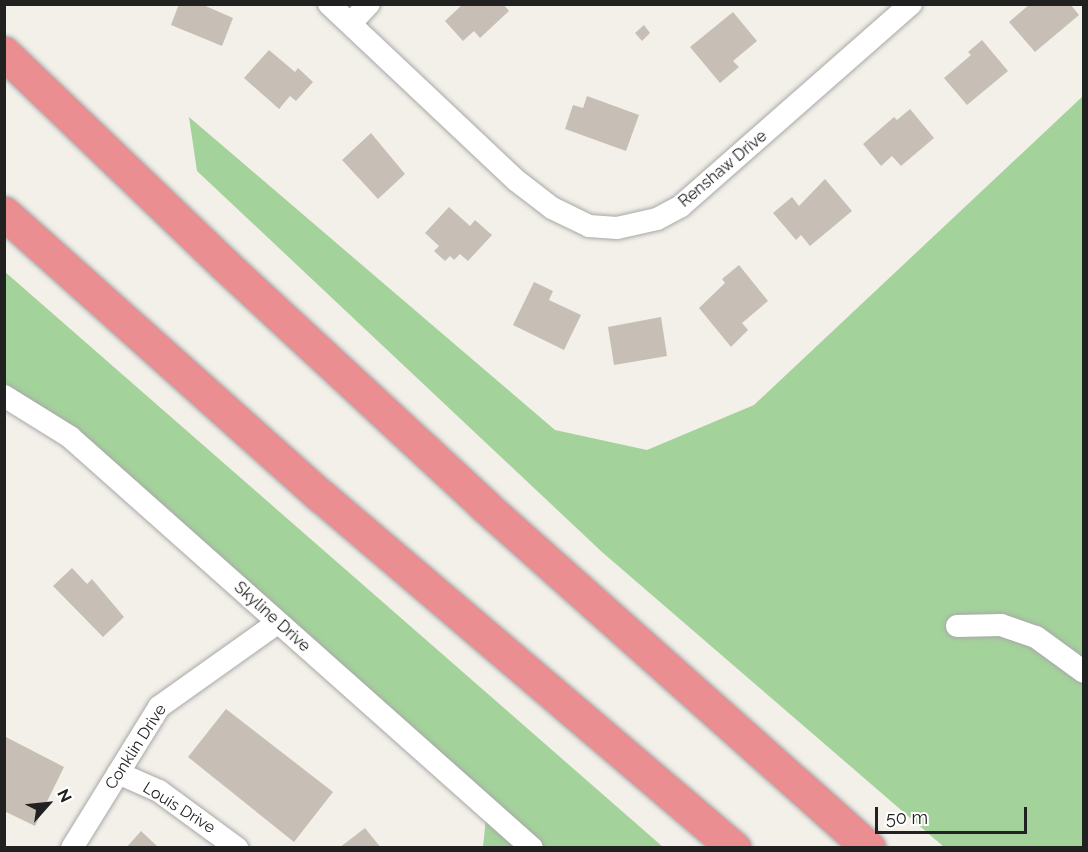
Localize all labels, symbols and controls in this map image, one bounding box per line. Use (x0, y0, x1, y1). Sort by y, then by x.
street label: Renshaw Drive (675, 126, 771, 212)
street label: Skyline Drive (230, 578, 314, 656)
street label: Conklin Drive (101, 701, 171, 793)
north arrow (18, 774, 78, 834)
street label: Louis Drive (139, 778, 219, 838)
text: N (53, 786, 76, 805)
scale bar (878, 795, 1030, 833)
text: 50 m (886, 807, 928, 828)

